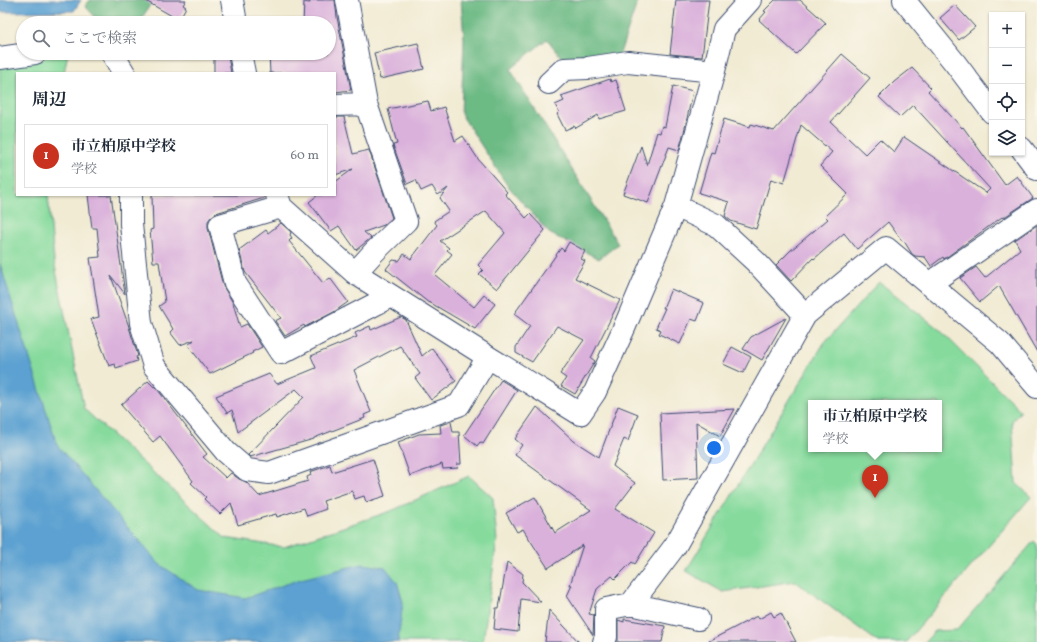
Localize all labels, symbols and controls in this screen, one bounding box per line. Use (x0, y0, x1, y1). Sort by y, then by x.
map controls (989, 12, 1025, 156)
button: + (989, 12, 1025, 48)
search box (16, 16, 336, 60)
icon: search (30, 27, 52, 49)
text: ここで検索 (62, 29, 137, 50)
button: − (989, 48, 1025, 84)
button: locate (989, 84, 1025, 120)
text: 周辺 (32, 89, 66, 112)
button: layers (989, 120, 1025, 156)
text: 市立柏原中学校 (71, 137, 176, 158)
text: 1 (43, 147, 49, 165)
text: 60 m (291, 147, 319, 165)
text: 学校 (71, 161, 97, 179)
popup (808, 400, 942, 452)
text: 市立柏原中学校 (822, 407, 928, 428)
text: 学校 (822, 431, 849, 449)
your location (704, 438, 724, 458)
pin: 1 (862, 465, 888, 498)

